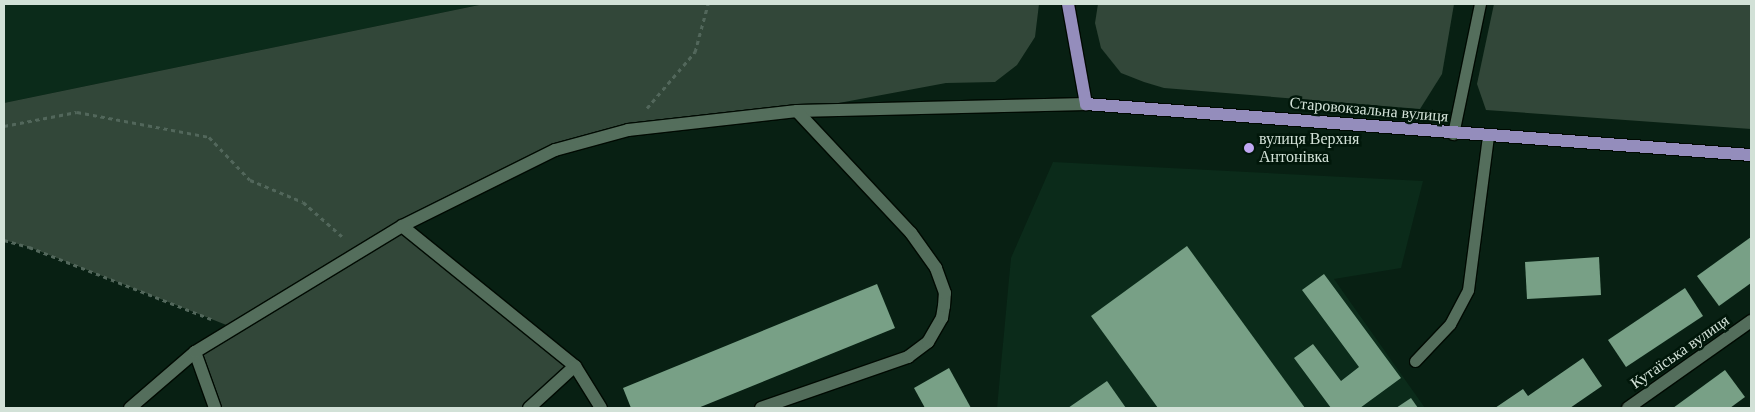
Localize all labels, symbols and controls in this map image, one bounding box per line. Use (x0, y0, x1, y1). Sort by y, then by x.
street label: Старовокзальна вулиця (1289, 94, 1449, 126)
place label: вулиця Верхня Антонівка (1259, 129, 1359, 167)
marker: вулиця Верхня Антонівка (1243, 142, 1255, 154)
street label: Кутаїська вулиця (1627, 311, 1733, 393)

